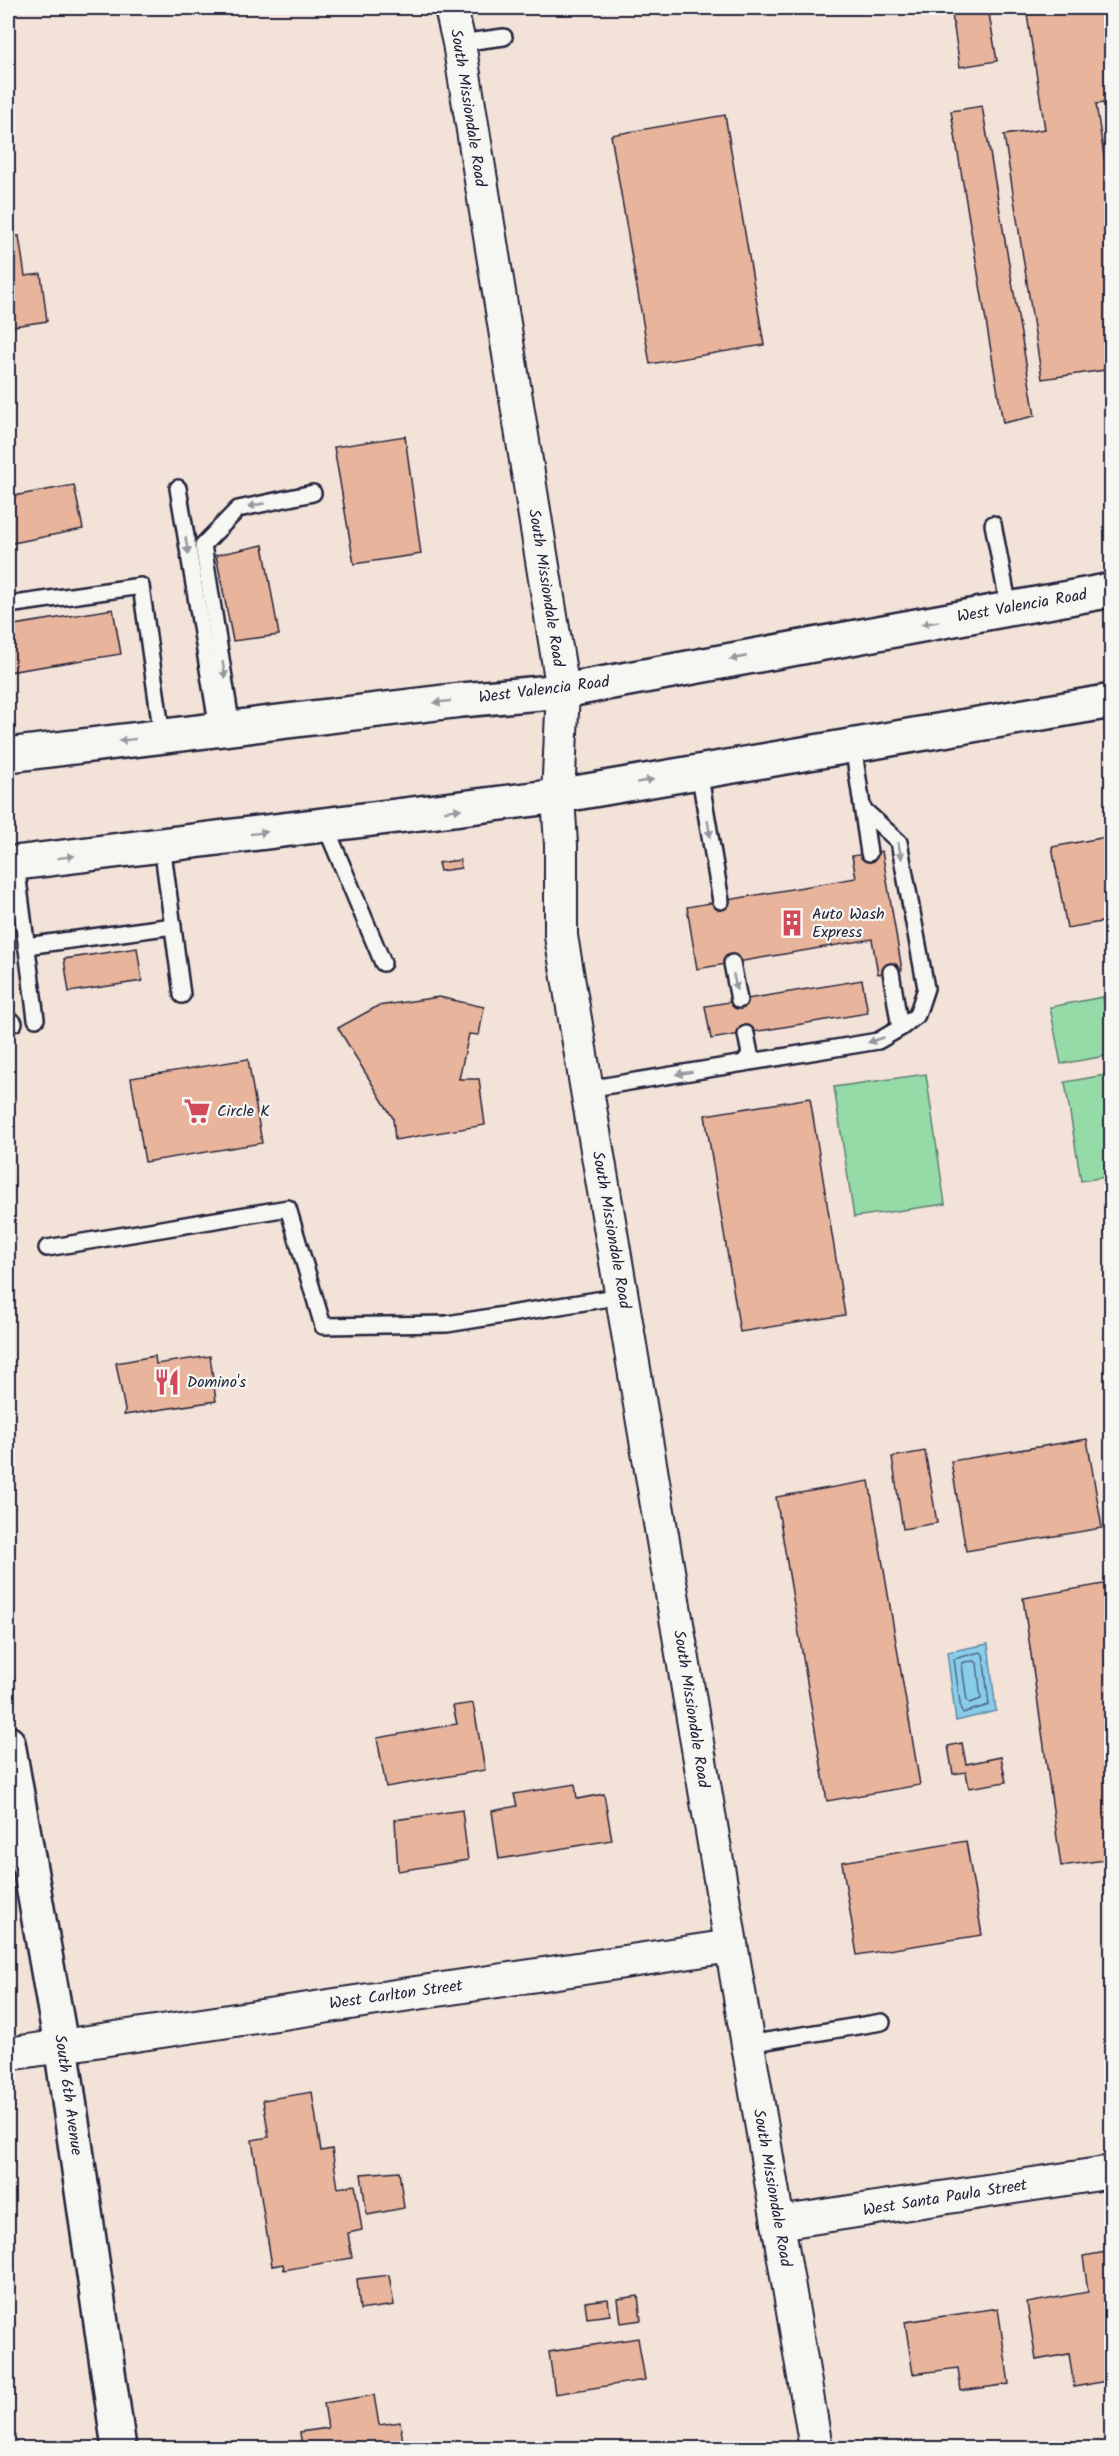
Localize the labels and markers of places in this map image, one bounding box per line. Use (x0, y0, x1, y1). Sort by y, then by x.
place label: Auto Wash Express (812, 902, 885, 945)
building icon: Auto Wash Express (777, 908, 807, 938)
supermarket icon: Circle K (182, 1096, 212, 1126)
place label: Circle K (217, 1099, 270, 1124)
restaurant icon: Domino's (152, 1367, 182, 1397)
place label: Domino's (187, 1370, 246, 1395)

